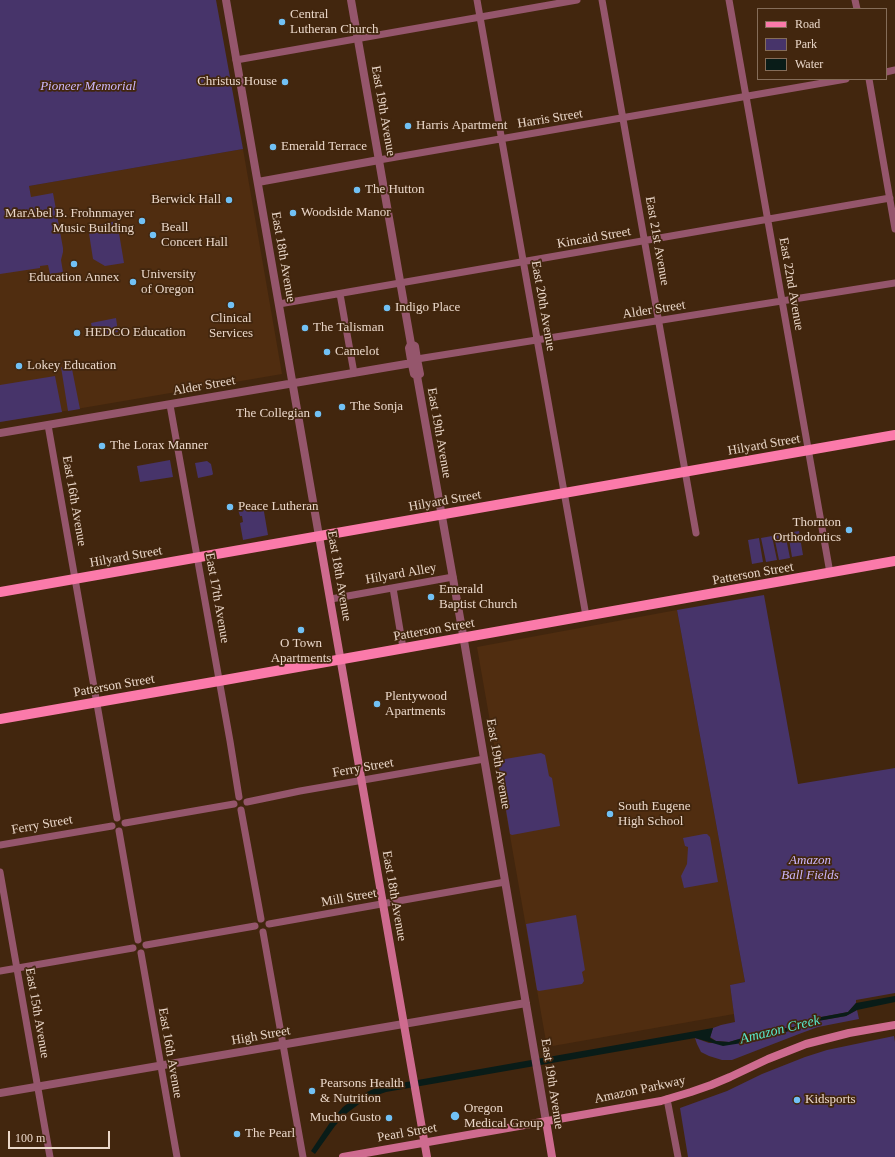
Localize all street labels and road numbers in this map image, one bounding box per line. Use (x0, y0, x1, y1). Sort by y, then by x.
street label: East 19th Avenue (367, 65, 399, 157)
street label: Harris Street (516, 106, 584, 132)
street label: East 21st Avenue (642, 195, 672, 287)
street label: East 18th Avenue (267, 211, 299, 303)
street label: Kincaid Street (556, 224, 632, 252)
street label: East 22nd Avenue (775, 236, 807, 332)
street label: East 20th Avenue (527, 260, 559, 352)
street label: Alder Street (622, 297, 686, 323)
street label: Alder Street (172, 373, 236, 399)
street label: East 19th Avenue (423, 387, 455, 479)
street label: Hilyard Street (727, 431, 801, 459)
street label: East 16th Avenue (58, 455, 90, 547)
street label: Hilyard Street (408, 487, 482, 515)
street label: East 18th Avenue (323, 530, 355, 622)
street label: Hilyard Street (89, 543, 163, 571)
street label: East 17th Avenue (201, 552, 233, 644)
street label: Patterson Street (711, 559, 795, 589)
street label: Hilyard Alley (364, 560, 438, 588)
street label: Patterson Street (392, 615, 476, 645)
street label: Patterson Street (72, 671, 156, 701)
street label: East 19th Avenue (482, 718, 514, 810)
street label: Ferry Street (331, 755, 395, 781)
street label: Ferry Street (10, 812, 74, 838)
street label: East 18th Avenue (378, 850, 410, 942)
street label: Mill Street (320, 885, 378, 911)
street label: East 15th Avenue (21, 967, 53, 1059)
street label: East 16th Avenue (154, 1007, 186, 1099)
street label: High Street (230, 1023, 292, 1049)
street label: East 19th Avenue (537, 1038, 567, 1130)
street label: Amazon Parkway (593, 1073, 687, 1107)
street label: Pearl Street (376, 1120, 438, 1146)

